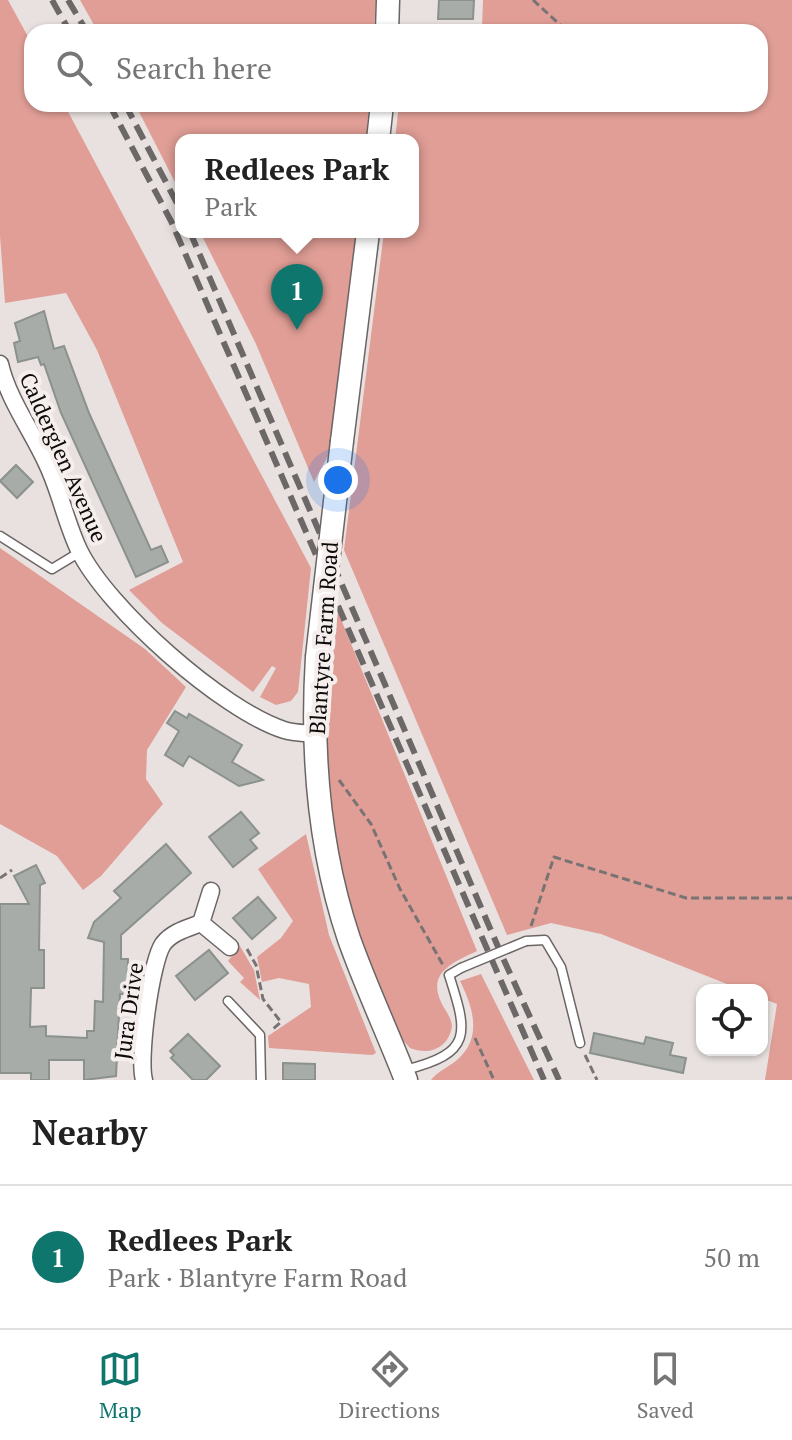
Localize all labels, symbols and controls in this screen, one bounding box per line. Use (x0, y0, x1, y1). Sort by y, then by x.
search box (24, 24, 768, 112)
icon: search (52, 46, 96, 90)
text: Search here (116, 48, 272, 88)
popup (175, 134, 419, 238)
text: Redlees Park (205, 149, 389, 189)
text: Park (205, 189, 257, 223)
pin: 1 (271, 264, 323, 330)
street label: Calderglen Avenue (14, 368, 114, 546)
your location (318, 460, 358, 500)
street label: Blantyre Farm Road (302, 541, 344, 735)
street label: Jura Drive (107, 961, 149, 1061)
map controls (696, 984, 768, 1056)
button: locate (696, 984, 768, 1056)
text: Nearby (32, 1110, 147, 1155)
text: Redlees Park (108, 1220, 292, 1260)
text: 1 (51, 1240, 65, 1274)
text: 50 m (704, 1240, 760, 1274)
text: Park · Blantyre Farm Road (108, 1260, 407, 1294)
tab: Map (98, 1347, 142, 1424)
tab: Directions (339, 1347, 440, 1424)
tab: Saved (637, 1347, 694, 1424)

